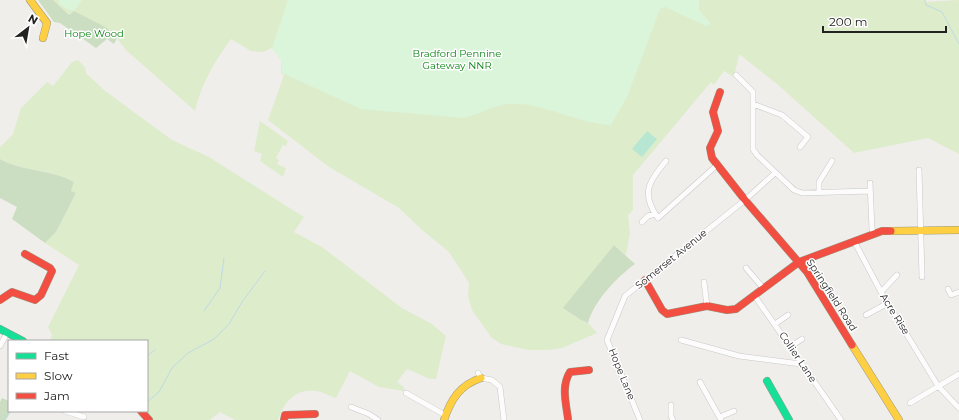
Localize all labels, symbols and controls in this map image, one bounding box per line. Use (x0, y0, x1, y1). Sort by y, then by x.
north arrow (8, 8, 48, 48)
scale bar (823, 8, 946, 34)
text: N (26, 11, 41, 28)
text: 200 m (829, 14, 868, 29)
park label: Hope Wood (64, 27, 124, 40)
park label: Bradford Pennine Gateway NNR (413, 47, 501, 72)
street label: Somerset Avenue (633, 226, 709, 292)
street label: Springfield Road (804, 256, 860, 334)
street label: Acre Rise (877, 291, 913, 337)
street label: Collier Lane (776, 329, 820, 385)
legend (8, 340, 148, 412)
street label: Hope Lane (606, 346, 638, 402)
text: Fast (44, 348, 69, 363)
text: Slow (44, 368, 73, 383)
text: Jam (43, 388, 70, 403)

